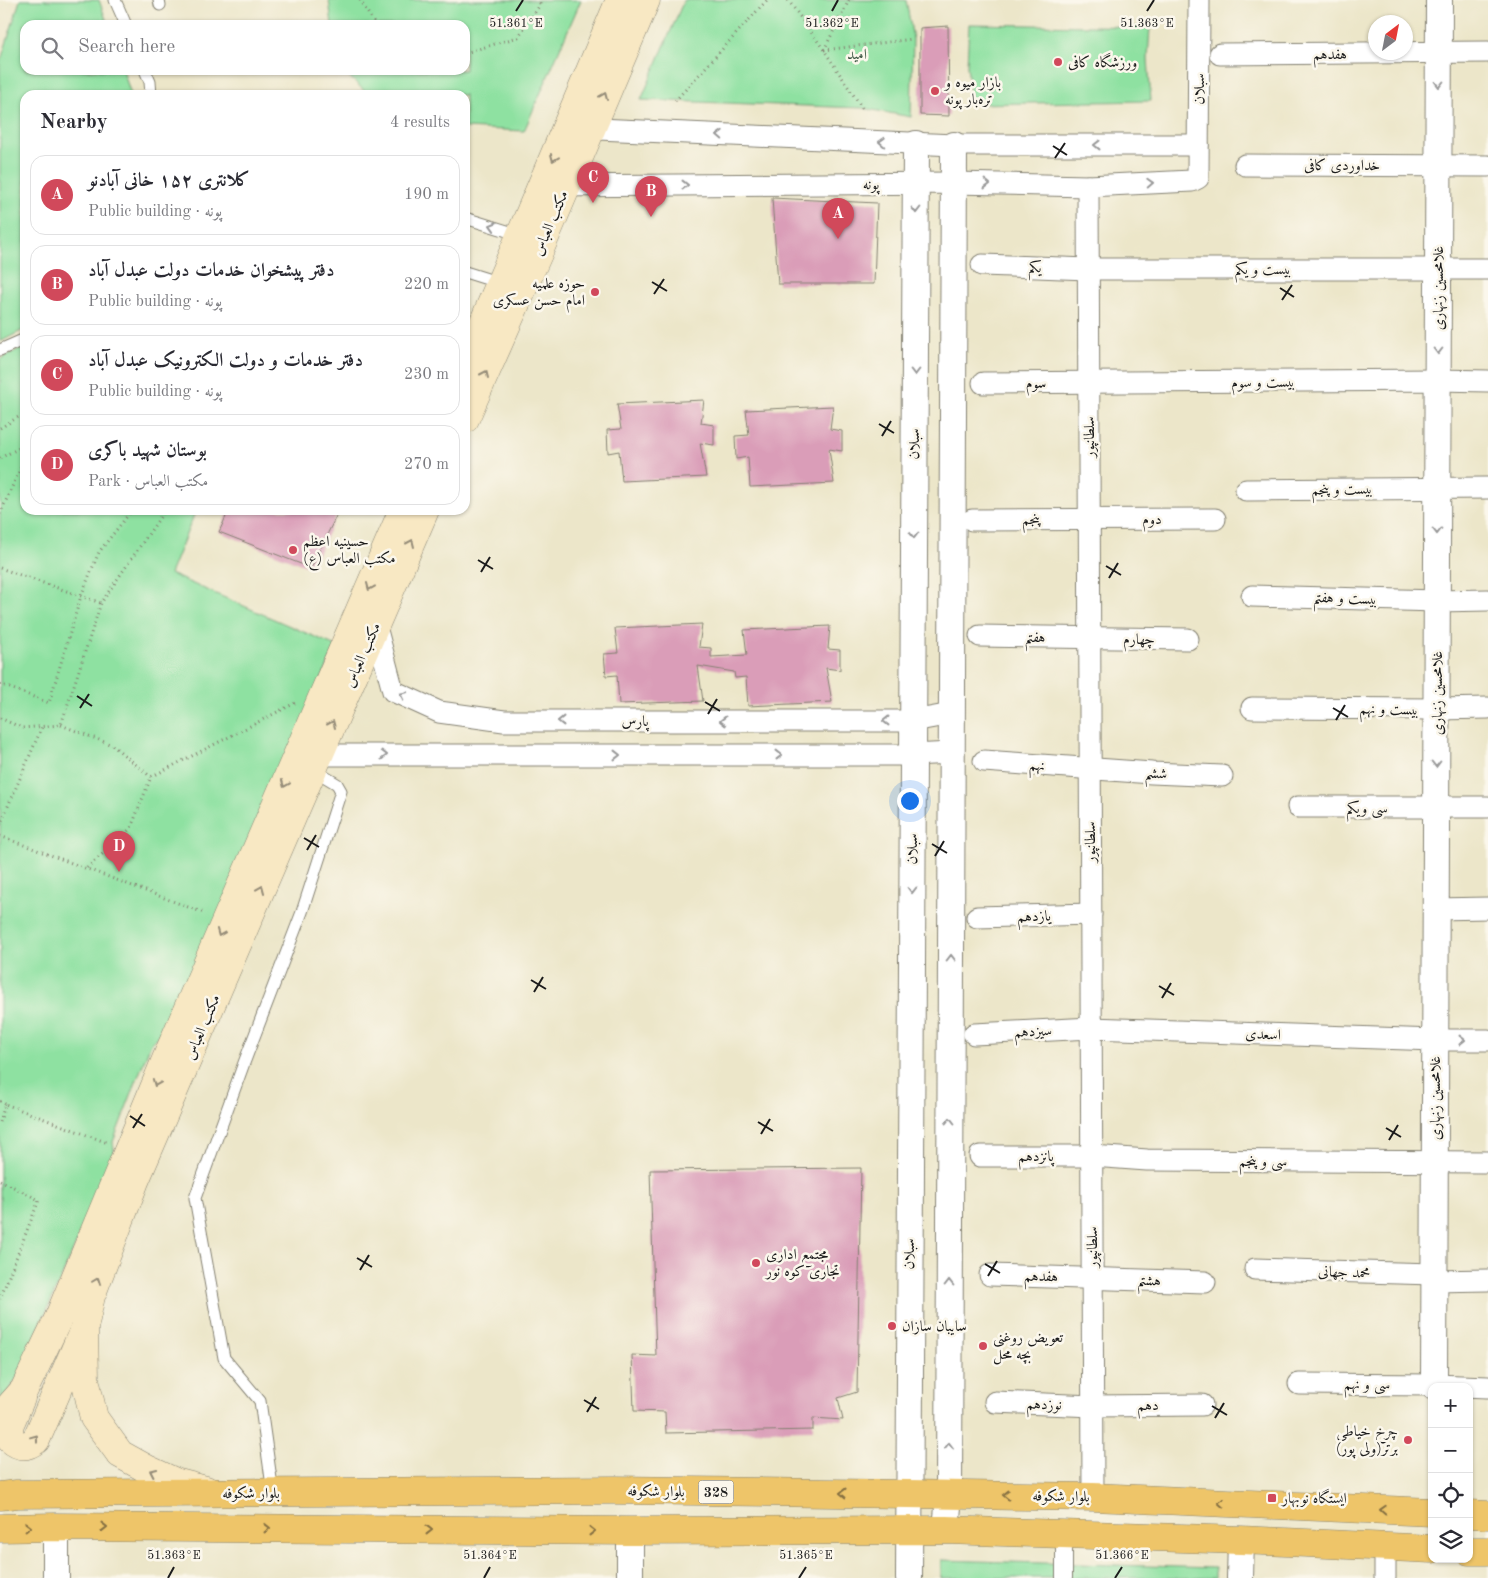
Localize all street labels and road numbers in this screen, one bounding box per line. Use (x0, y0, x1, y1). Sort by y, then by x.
street label: هفدهم (1313, 48, 1347, 68)
street label: سبلان (1193, 73, 1208, 105)
street label: خداوردی کافی (1304, 158, 1380, 174)
street label: پونه (863, 178, 880, 195)
street label: مکتب العباس (529, 188, 573, 259)
street label: غلامحسین زنهاری (1432, 246, 1448, 330)
street label: یکم (1028, 259, 1043, 281)
street label: بیست و یکم (1235, 261, 1291, 283)
street label: بیست و سوم (1231, 375, 1295, 396)
street label: سوم (1026, 377, 1046, 396)
street label: سلطانپور (1083, 417, 1099, 459)
street label: سبلان (908, 428, 923, 460)
street label: بیست و پنجم (1311, 482, 1373, 504)
street label: پنجم (1022, 513, 1042, 533)
street label: دوم (1142, 513, 1162, 532)
street label: بیست و هفتم (1312, 591, 1377, 614)
street label: مکتب العباس (341, 620, 385, 691)
street label: هفتم (1024, 631, 1046, 652)
street label: چهارم (1123, 633, 1155, 652)
street label: غلامحسین زنهاری (1431, 651, 1447, 735)
street label: بیست و نهم (1359, 702, 1419, 724)
street label: پارس (621, 715, 650, 732)
street label: نهم (1028, 758, 1045, 780)
street label: ششم (1144, 766, 1168, 789)
street label: سی ویکم (1346, 800, 1388, 822)
street label: سلطانپور (1084, 822, 1100, 864)
street label: سبلان (906, 833, 921, 865)
street label: یازدهم (1017, 909, 1052, 931)
street label: مکتب العباس (181, 992, 225, 1063)
street label: سیزدهم (1014, 1024, 1053, 1046)
street label: اسعدی (1245, 1027, 1281, 1044)
street label: غلامحسین زنهاری (1429, 1056, 1445, 1140)
street label: پانزدهم (1018, 1150, 1055, 1170)
street label: سی و پنجم (1239, 1155, 1287, 1175)
street label: سلطانپور (1086, 1227, 1102, 1269)
street label: سبلان (903, 1238, 918, 1270)
street label: محمد جهانی (1318, 1265, 1371, 1282)
street label: هفدهم (1024, 1270, 1058, 1290)
street label: هشتم (1137, 1274, 1161, 1295)
street label: سی و نهم (1344, 1378, 1390, 1398)
street label: نوزدهم (1026, 1397, 1062, 1419)
street label: دهم (1137, 1399, 1159, 1419)
road number: 328 (698, 1480, 734, 1504)
street label: بلوار شکوفه (627, 1482, 685, 1501)
street label: بلوار شکوفه (222, 1485, 280, 1502)
street label: بلوار شکوفه (1032, 1487, 1090, 1506)

